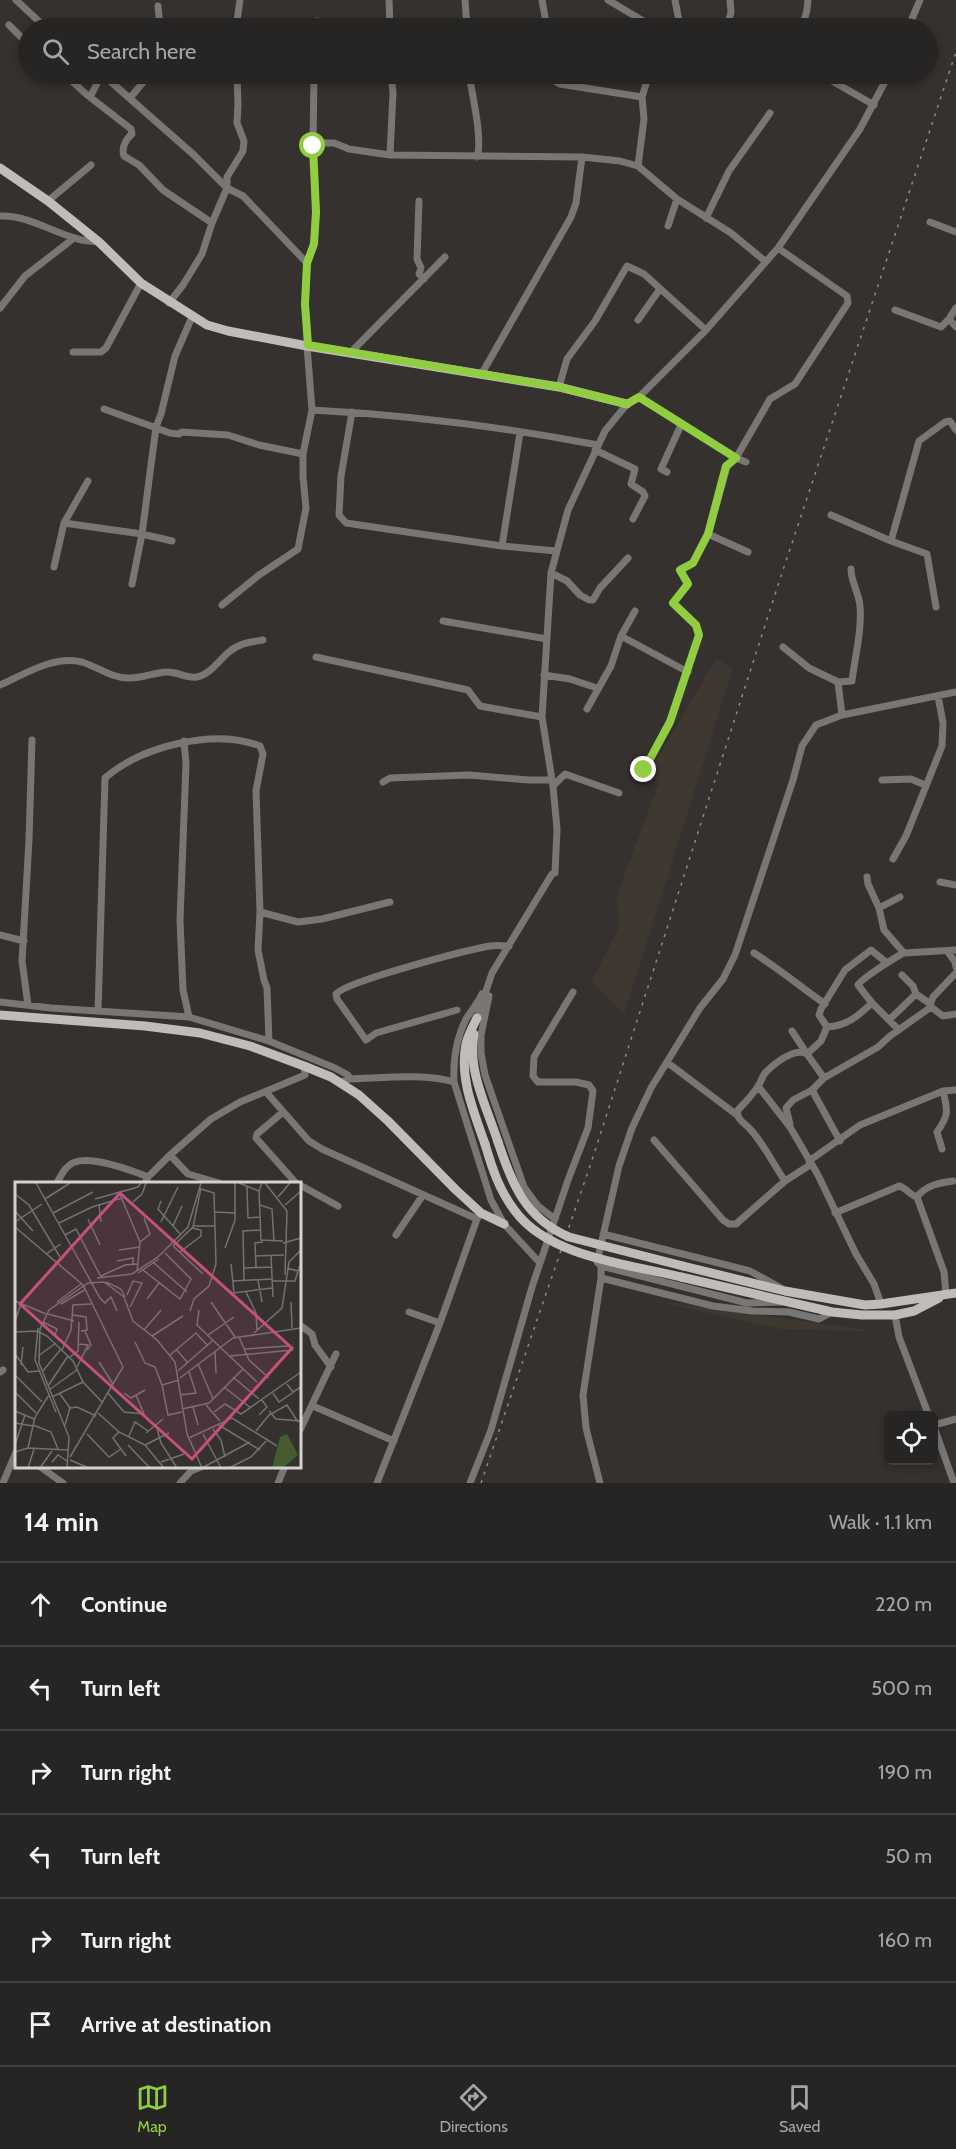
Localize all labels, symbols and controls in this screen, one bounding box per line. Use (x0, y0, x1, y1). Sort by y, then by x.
search box (18, 18, 938, 84)
icon: search (39, 35, 72, 68)
text: Search here (87, 38, 196, 65)
route start (299, 132, 325, 158)
route end (630, 756, 656, 782)
inset map (15, 1182, 302, 1468)
map controls (884, 1411, 938, 1465)
button: locate (884, 1411, 938, 1465)
text: 14 min (24, 1506, 99, 1538)
text: Walk · 1.1 km (829, 1510, 932, 1534)
icon: ahead (24, 1588, 57, 1621)
text: Continue (81, 1591, 167, 1618)
text: 220 m (875, 1592, 932, 1616)
icon: left (24, 1672, 57, 1705)
text: Turn left (81, 1675, 160, 1702)
text: 500 m (871, 1676, 932, 1700)
icon: right (24, 1756, 57, 1789)
text: Turn right (81, 1759, 171, 1786)
text: 190 m (878, 1760, 932, 1784)
icon: left (24, 1840, 57, 1873)
text: Turn left (81, 1843, 160, 1870)
text: 50 m (885, 1844, 932, 1868)
icon: right (24, 1924, 57, 1957)
text: Turn right (81, 1927, 171, 1954)
text: 160 m (878, 1928, 932, 1952)
icon: arrive (24, 2008, 57, 2041)
text: Arrive at destination (81, 2011, 271, 2038)
tab: Map (136, 2081, 169, 2136)
tab: Directions (440, 2081, 508, 2136)
tab: Saved (779, 2081, 820, 2136)

